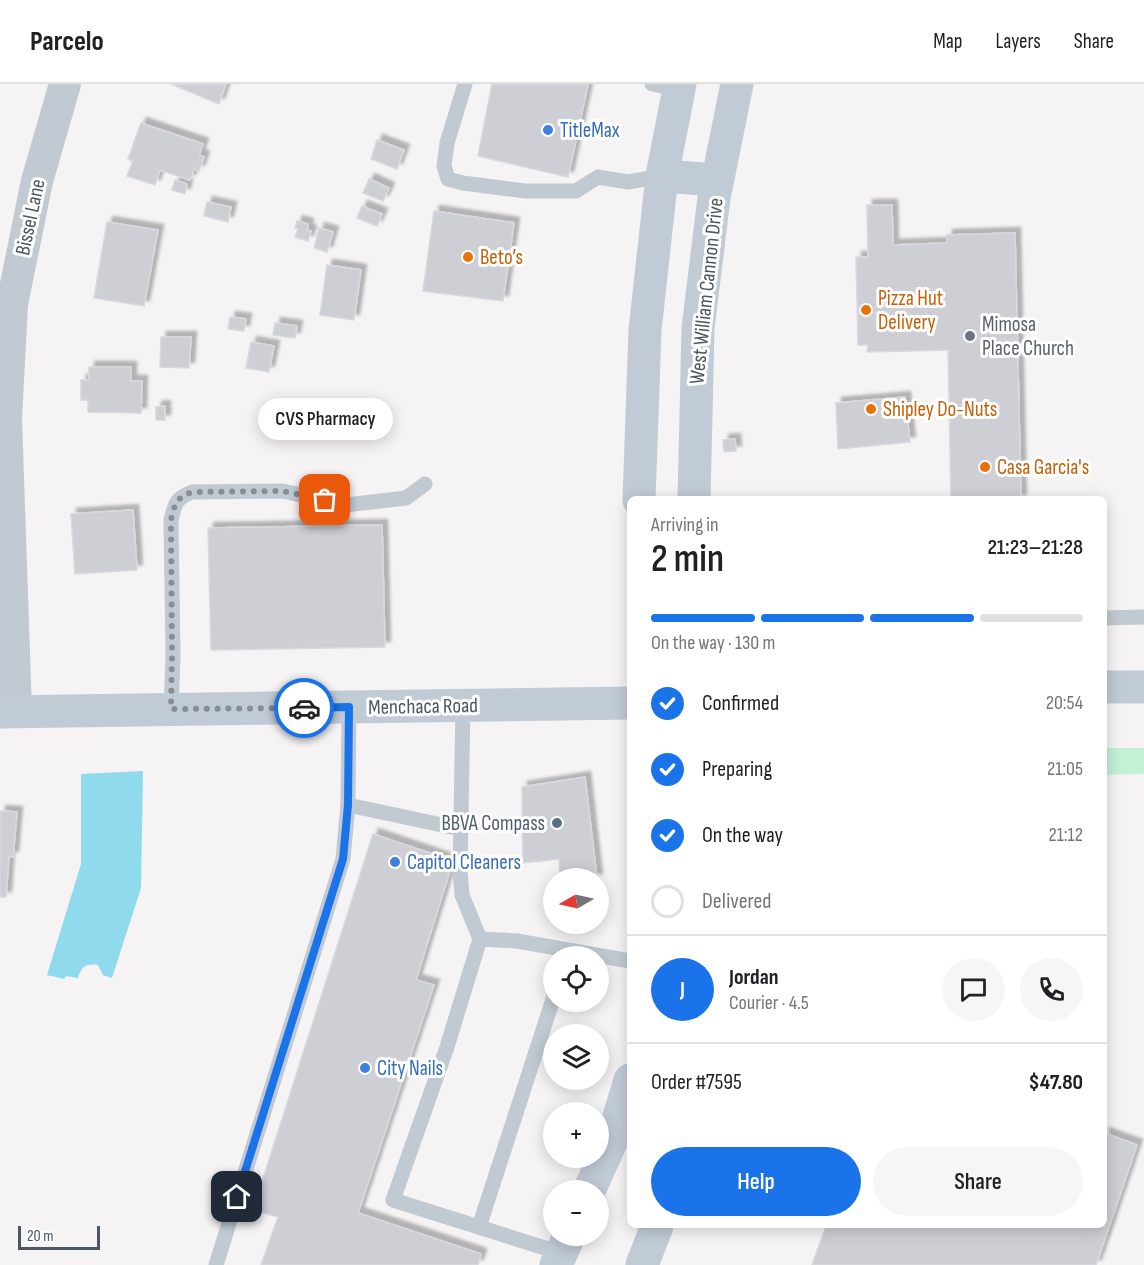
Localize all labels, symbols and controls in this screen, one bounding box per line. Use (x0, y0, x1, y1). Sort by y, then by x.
text: Parcelo (30, 25, 104, 58)
text: Map (933, 29, 962, 54)
text: Layers (995, 29, 1041, 54)
text: Share (1074, 29, 1114, 54)
place label: TitleMax (560, 118, 620, 143)
marker: TitleMax (541, 123, 555, 137)
street label: Bissel Lane (10, 177, 51, 257)
street label: West William Cannon Drive (684, 197, 729, 385)
place label: Beto’s (480, 245, 523, 270)
marker: Beto’s (461, 250, 475, 264)
place label: Pizza Hut Delivery (878, 286, 943, 335)
marker: Pizza Hut Delivery (859, 303, 873, 317)
place label: Mimosa Place Church (982, 312, 1074, 361)
marker: Mimosa Place Church (963, 329, 977, 343)
place label: Shipley Do-Nuts (883, 397, 997, 422)
callout: CVS Pharmacy (258, 398, 392, 440)
marker: Shipley Do-Nuts (864, 402, 878, 416)
text: CVS Pharmacy (275, 407, 376, 431)
place label: Casa Garcia's (997, 455, 1089, 480)
marker: Casa Garcia's (978, 460, 992, 474)
pin (299, 474, 350, 525)
icon: bag (308, 483, 341, 516)
text: Arriving in (651, 513, 719, 537)
text: 21:23–21:28 (987, 534, 1083, 561)
text: 2 min (651, 536, 724, 583)
text: On the way · 130 m (651, 631, 775, 655)
courier (274, 678, 334, 738)
icon: check (651, 687, 684, 720)
text: Confirmed (702, 690, 779, 717)
text: 20:54 (1046, 691, 1083, 715)
icon: car (288, 692, 321, 725)
street label: Menchaca Road (368, 693, 478, 720)
icon: check (651, 753, 684, 786)
text: Preparing (702, 756, 772, 783)
text: 21:05 (1047, 757, 1083, 781)
place label: BBVA Compass (441, 811, 545, 836)
marker: BBVA Compass (550, 816, 564, 830)
icon: check (651, 819, 684, 852)
text: On the way (702, 822, 783, 849)
text: 21:12 (1048, 823, 1083, 847)
place label: Capitol Cleaners (407, 850, 521, 875)
marker: Capitol Cleaners (388, 855, 402, 869)
north arrow (543, 868, 609, 934)
map controls (543, 868, 609, 1246)
text: Delivered (702, 888, 771, 915)
button: locate (543, 946, 609, 1012)
button: chat (942, 958, 1005, 1021)
button: phone (1020, 958, 1083, 1021)
text: Jordan (729, 964, 778, 991)
text: J (680, 976, 685, 1003)
text: Courier · 4.5 (729, 991, 809, 1015)
button: layers (543, 1024, 609, 1090)
place label: City Nails (377, 1056, 443, 1081)
marker: City Nails (358, 1061, 372, 1075)
text: Order #7595 (651, 1069, 742, 1096)
text: $47.80 (1028, 1069, 1083, 1096)
button: + (543, 1102, 609, 1168)
button: Help (651, 1147, 861, 1216)
button: Share (873, 1147, 1083, 1216)
pin (211, 1171, 262, 1222)
icon: home (220, 1180, 253, 1213)
button: − (543, 1180, 609, 1246)
scale bar (18, 1223, 100, 1250)
text: 20 m (27, 1227, 54, 1246)

